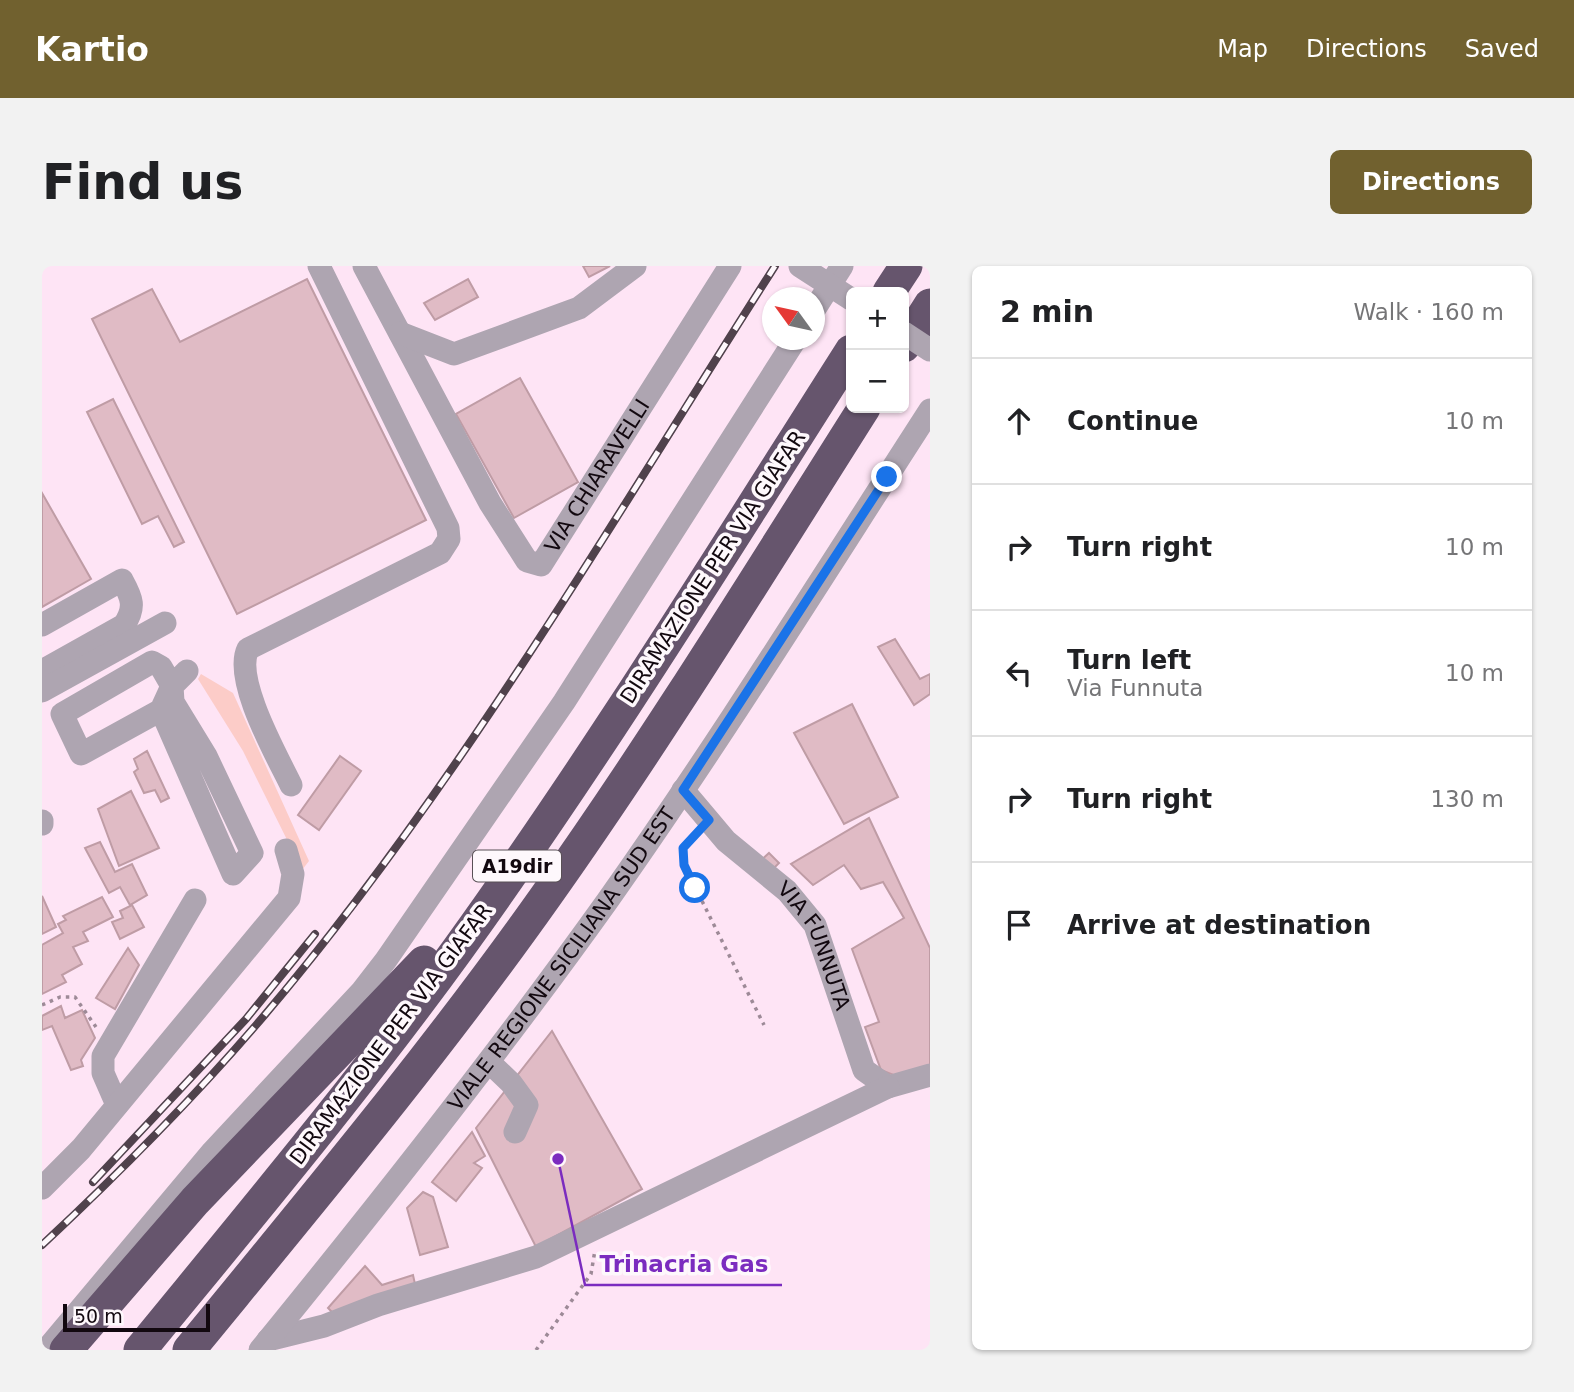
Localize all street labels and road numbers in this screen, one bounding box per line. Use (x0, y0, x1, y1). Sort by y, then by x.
street label: VIA CHIARAVELLI (540, 395, 655, 557)
street label: DIRAMAZIONE PER VIA GIAFAR (616, 426, 810, 708)
street label: VIALE REGIONE SICILIANA SUD EST (443, 803, 681, 1116)
road number: A19dir (473, 850, 561, 881)
street label: VIA FUNNUTA (773, 876, 855, 1014)
street label: DIRAMAZIONE PER VIA GIAFAR (285, 899, 497, 1169)

